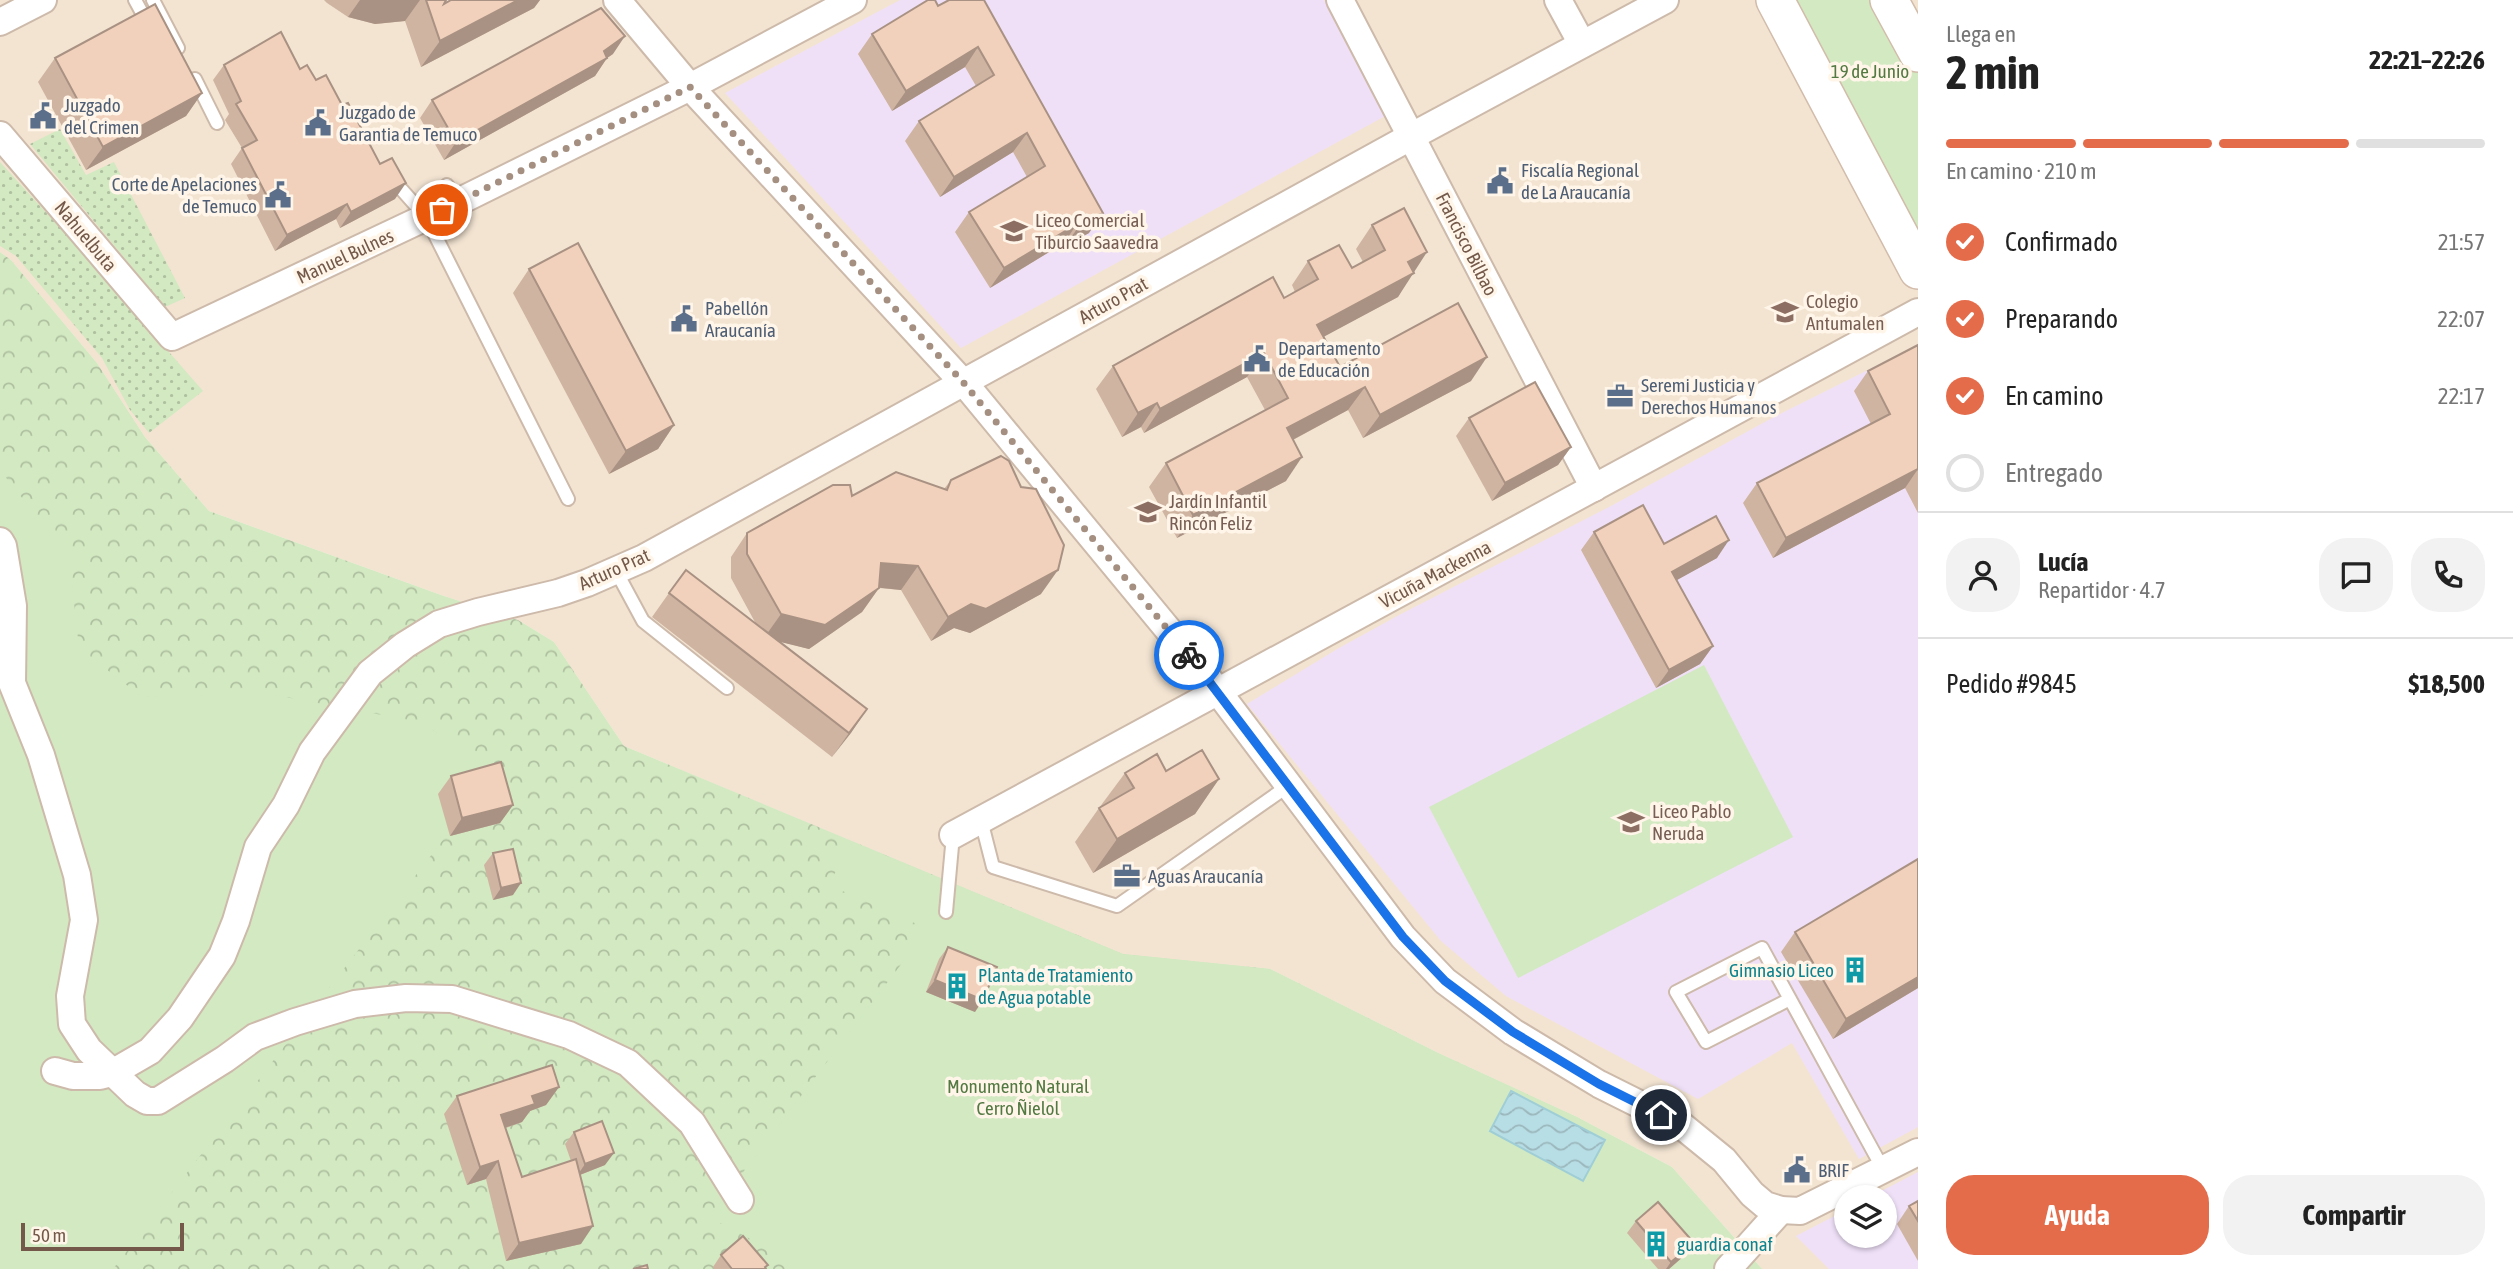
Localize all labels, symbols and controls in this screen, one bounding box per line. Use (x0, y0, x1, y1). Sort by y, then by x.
text: Llega en (1946, 21, 2016, 47)
text: 22:21–22:26 (2369, 45, 2485, 75)
text: 2 min (1946, 46, 2040, 99)
park label: 19 de Junio (1831, 60, 1909, 82)
place label: Juzgado del Crimen (64, 94, 139, 138)
public building icon: Juzgado del Crimen (28, 101, 58, 131)
place label: Juzgado de Garantia de Temuco (339, 101, 477, 145)
public building icon: Juzgado de Garantia de Temuco (303, 108, 333, 138)
text: En camino · 210 m (1946, 158, 2097, 184)
place label: Fiscalía Regional de La Araucanía (1521, 159, 1639, 203)
public building icon: Fiscalía Regional de La Araucanía (1485, 166, 1515, 196)
place label: Corte de Apelaciones de Temuco (112, 173, 257, 217)
public building icon: Corte de Apelaciones de Temuco (263, 180, 293, 210)
pin (412, 180, 472, 240)
street label: Francisco Bilbao (1432, 189, 1502, 299)
icon: bag (423, 191, 461, 229)
street label: Nahuelbuta (50, 197, 122, 275)
place label: Liceo Comercial Tiburcio Saavedra (1035, 209, 1159, 253)
school or university icon: Liceo Comercial Tiburcio Saavedra (999, 216, 1029, 246)
icon: check (1946, 223, 1984, 261)
street label: Manuel Bulnes (293, 224, 397, 288)
text: Confirmado (2005, 227, 2118, 257)
text: 21:57 (2438, 229, 2485, 255)
street label: Arturo Prat (1075, 272, 1151, 328)
place label: Colegio Antumalen (1806, 290, 1884, 334)
place label: Pabellón Araucanía (705, 297, 776, 341)
school or university icon: Colegio Antumalen (1770, 297, 1800, 327)
icon: check (1946, 300, 1984, 338)
public building icon: Pabellón Araucanía (669, 304, 699, 334)
text: Preparando (2005, 304, 2118, 334)
text: 22:07 (2437, 306, 2485, 332)
place label: Departamento de Educación (1278, 337, 1381, 381)
public building icon: Departamento de Educación (1242, 344, 1272, 374)
place label: Seremi Justicia y Derechos Humanos (1641, 374, 1777, 418)
icon: check (1946, 377, 1984, 415)
office icon: Seremi Justicia y Derechos Humanos (1605, 381, 1635, 411)
text: En camino (2005, 381, 2104, 411)
text: 22:17 (2438, 383, 2485, 409)
text: Entregado (2005, 458, 2103, 488)
place label: Jardín Infantil Rincón Feliz (1169, 490, 1267, 534)
school or university icon: Jardín Infantil Rincón Feliz (1133, 497, 1163, 527)
street label: Vicuña Mackenna (1376, 535, 1494, 613)
button: person (1946, 538, 2020, 612)
button: chat (2319, 538, 2393, 612)
button: phone (2411, 538, 2485, 612)
street label: Arturo Prat (575, 544, 653, 594)
text: Lucía (2038, 547, 2088, 577)
text: Repartidor · 4.7 (2038, 577, 2165, 603)
courier (1154, 620, 1224, 690)
icon: bike (1170, 636, 1208, 674)
text: Pedido #9845 (1946, 669, 2077, 699)
text: $18,500 (2408, 669, 2485, 699)
place label: Liceo Pablo Neruda (1652, 800, 1731, 844)
school or university icon: Liceo Pablo Neruda (1616, 807, 1646, 837)
office icon: Aguas Araucanía (1112, 861, 1142, 891)
place label: Aguas Araucanía (1148, 865, 1264, 887)
building icon: Gimnasio Liceo (1840, 955, 1870, 985)
place label: Gimnasio Liceo (1729, 959, 1834, 981)
place label: Planta de Tratamiento de Agua potable (978, 964, 1133, 1008)
building icon: Planta de Tratamiento de Agua potable (942, 971, 972, 1001)
park label: Monumento Natural Cerro Ñielol (947, 1075, 1089, 1119)
pin (1631, 1085, 1691, 1145)
icon: home (1642, 1096, 1680, 1134)
public building icon: BRIF (1782, 1155, 1812, 1185)
place label: BRIF (1818, 1159, 1849, 1181)
button: Ayuda (1946, 1175, 2209, 1255)
button: Compartir (2223, 1175, 2485, 1255)
map controls (1834, 1185, 1897, 1248)
button: layers (1834, 1185, 1897, 1248)
scale bar (21, 1220, 184, 1252)
text: 50 m (32, 1224, 66, 1246)
building icon: guardia conaf (1641, 1229, 1671, 1259)
place label: guardia conaf (1677, 1233, 1773, 1255)

